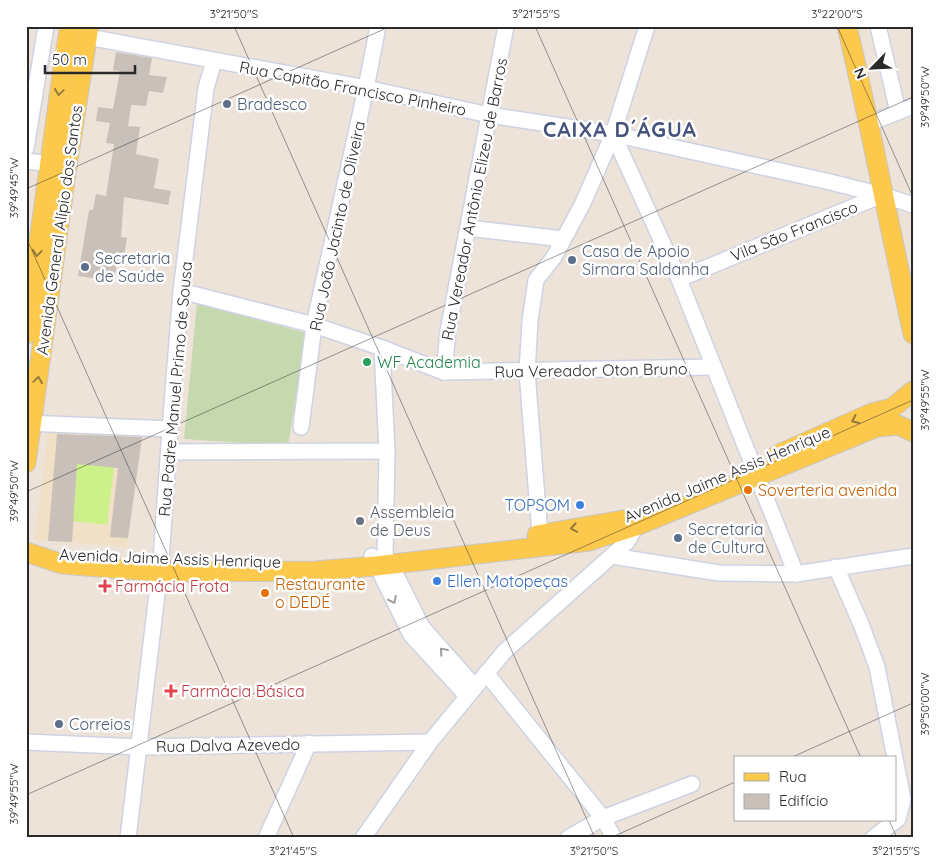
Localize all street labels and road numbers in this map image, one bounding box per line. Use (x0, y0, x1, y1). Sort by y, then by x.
street label: Rua Capitão Francisco Pinheiro (238, 56, 468, 120)
street label: Rua Vereador Antônio Elizeu de Barros (437, 56, 511, 342)
street label: Avenida General Alípio dos Santos (32, 104, 86, 356)
street label: Rua João Jacinto de Oliveira (305, 119, 369, 333)
street label: Vila São Francisco (727, 196, 861, 266)
street label: Rua Padre Manuel Primo de Sousa (154, 261, 196, 517)
street label: Rua Vereador Oton Bruno (494, 358, 688, 382)
street label: Avenida Jaime Assis Henrique (621, 421, 833, 527)
street label: Avenida Jaime Assis Henrique (59, 544, 281, 572)
street label: Rua Dalva Azevedo (156, 734, 300, 756)

